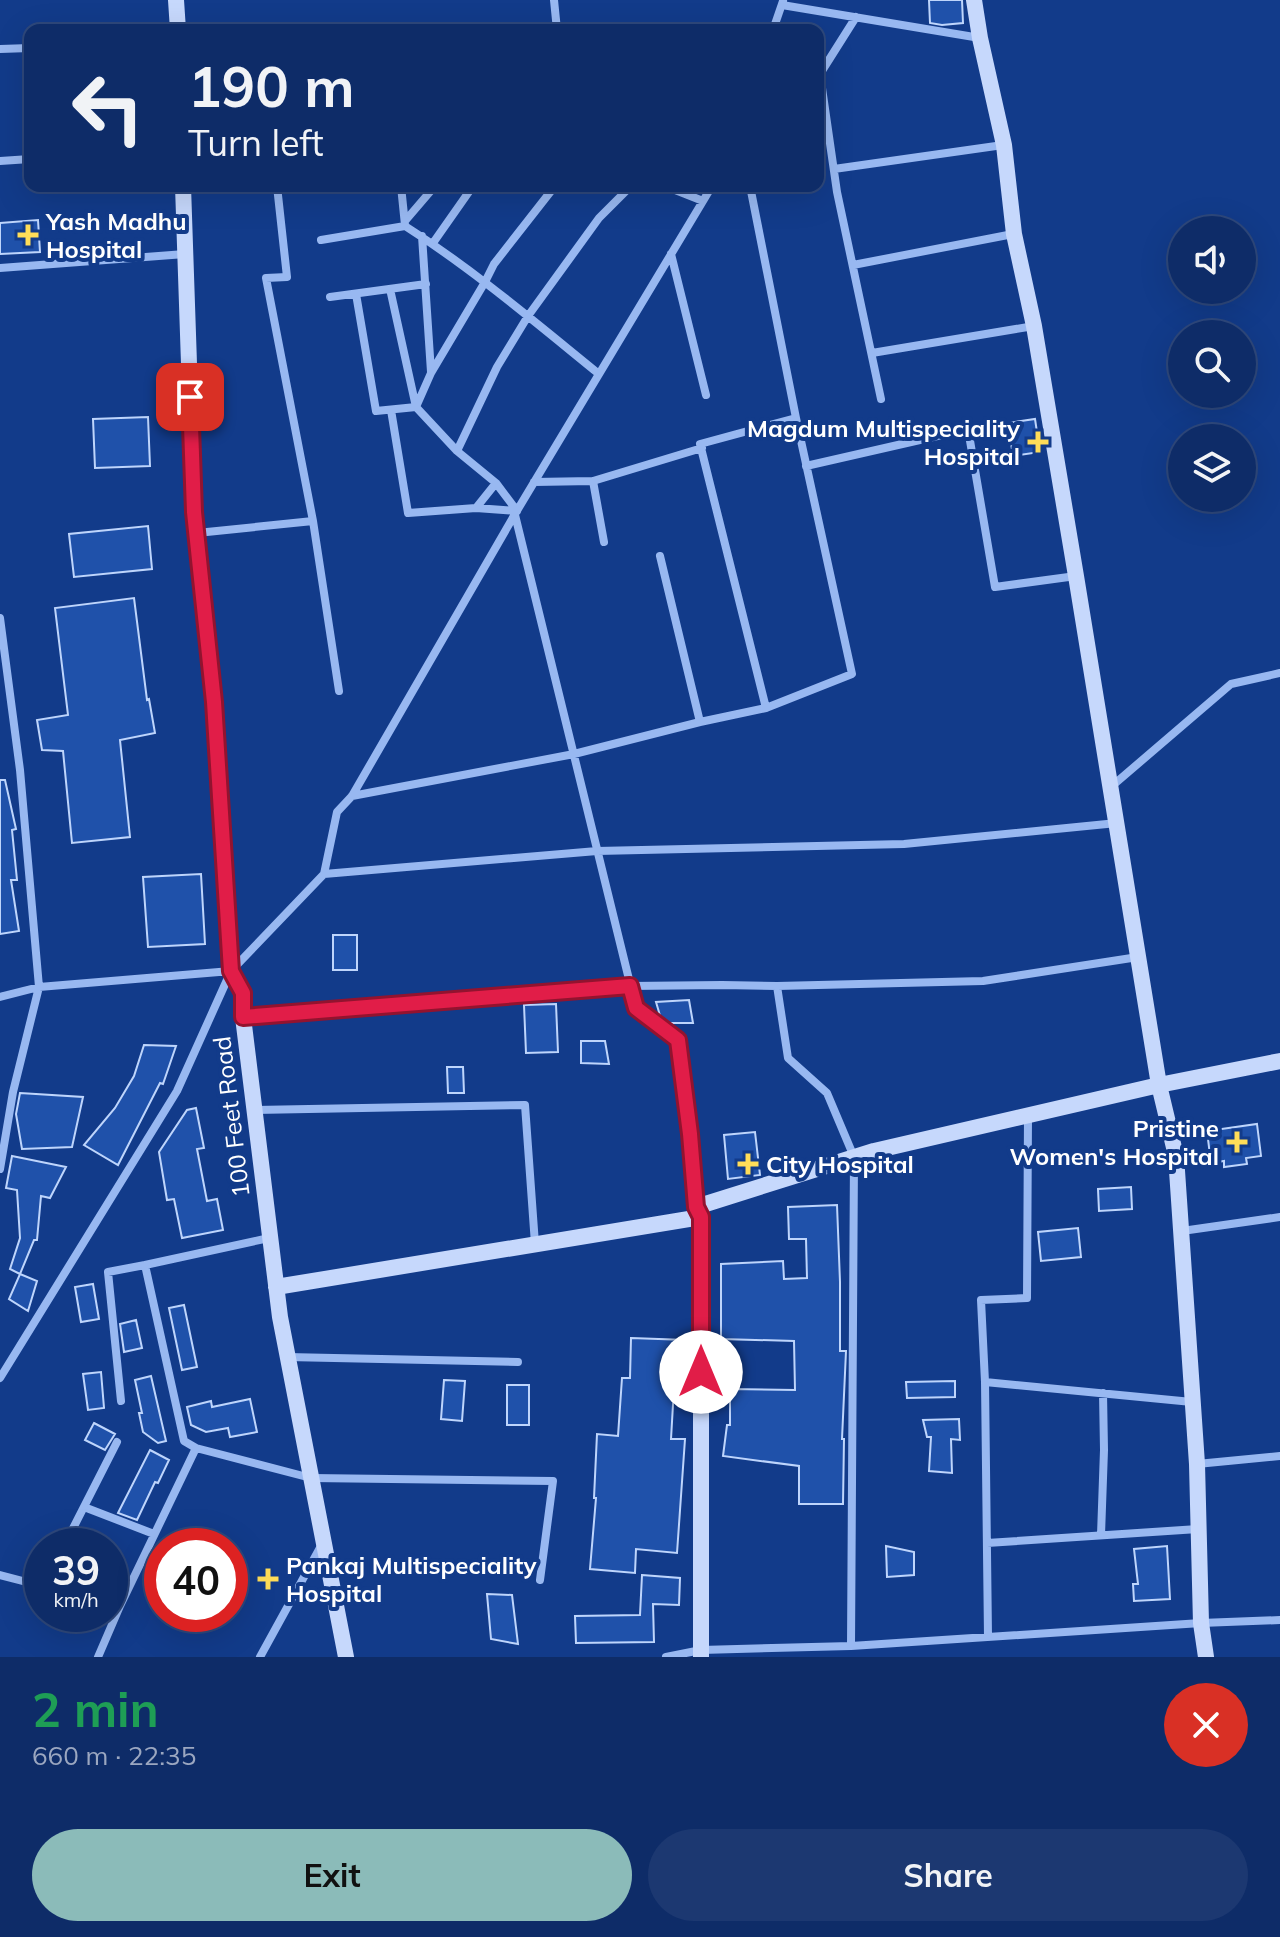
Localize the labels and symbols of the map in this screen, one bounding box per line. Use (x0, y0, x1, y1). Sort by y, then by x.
place label: Yash Madhu Hospital (45, 206, 187, 264)
marker: Yash Madhu Hospital (17, 224, 39, 246)
pin (156, 363, 224, 431)
place label: Magdum Multispeciality Hospital (747, 413, 1021, 471)
marker: Magdum Multispeciality Hospital (1027, 431, 1049, 453)
street label: 100 Feet Road (206, 1035, 256, 1199)
place label: Pristine Women's Hospital (1010, 1113, 1219, 1171)
marker: Pristine Women's Hospital (1226, 1131, 1248, 1153)
place label: City Hospital (766, 1149, 914, 1179)
marker: City Hospital (737, 1153, 759, 1175)
position arrow (659, 1330, 743, 1414)
speed limit sign: 40 (144, 1528, 248, 1632)
place label: Pankaj Multispeciality Hospital (286, 1550, 538, 1608)
marker: Pankaj Multispeciality Hospital (257, 1568, 279, 1590)

